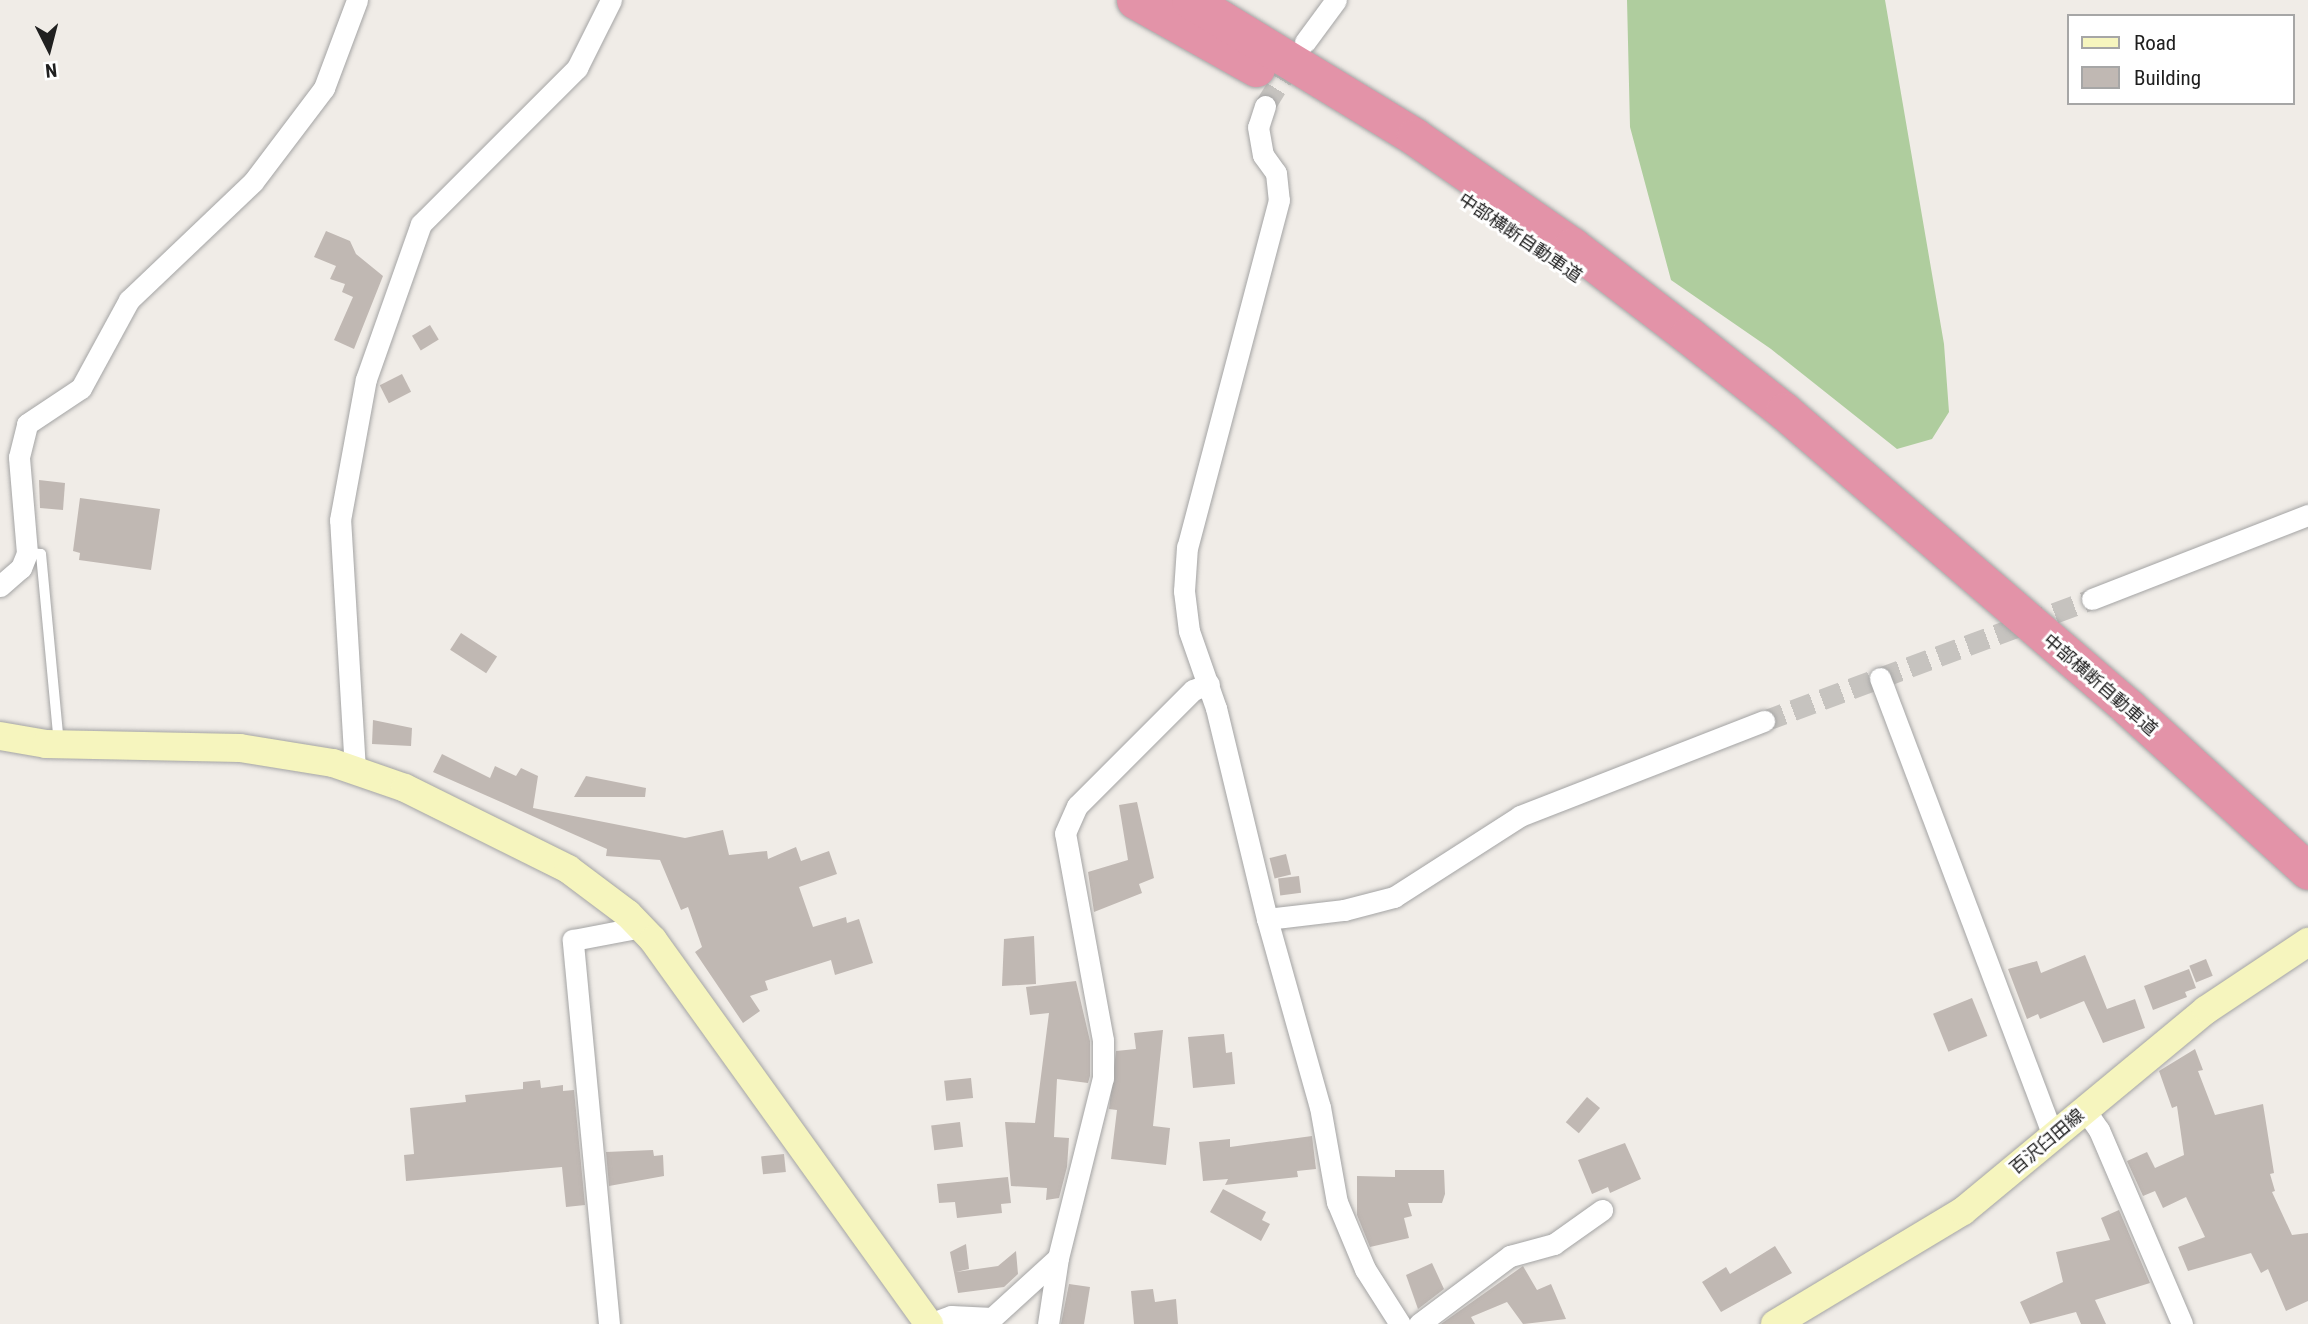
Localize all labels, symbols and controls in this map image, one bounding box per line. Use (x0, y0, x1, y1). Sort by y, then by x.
north arrow (14, 14, 84, 84)
legend (2066, 14, 2294, 105)
text: Road (2134, 31, 2176, 55)
text: N (44, 58, 58, 82)
text: Building (2134, 66, 2201, 90)
street label: 中部横断自動車道 (1454, 189, 1586, 287)
street label: 中部横断自動車道 (2039, 630, 2161, 740)
street label: 百沢臼田線 (2006, 1105, 2088, 1179)

